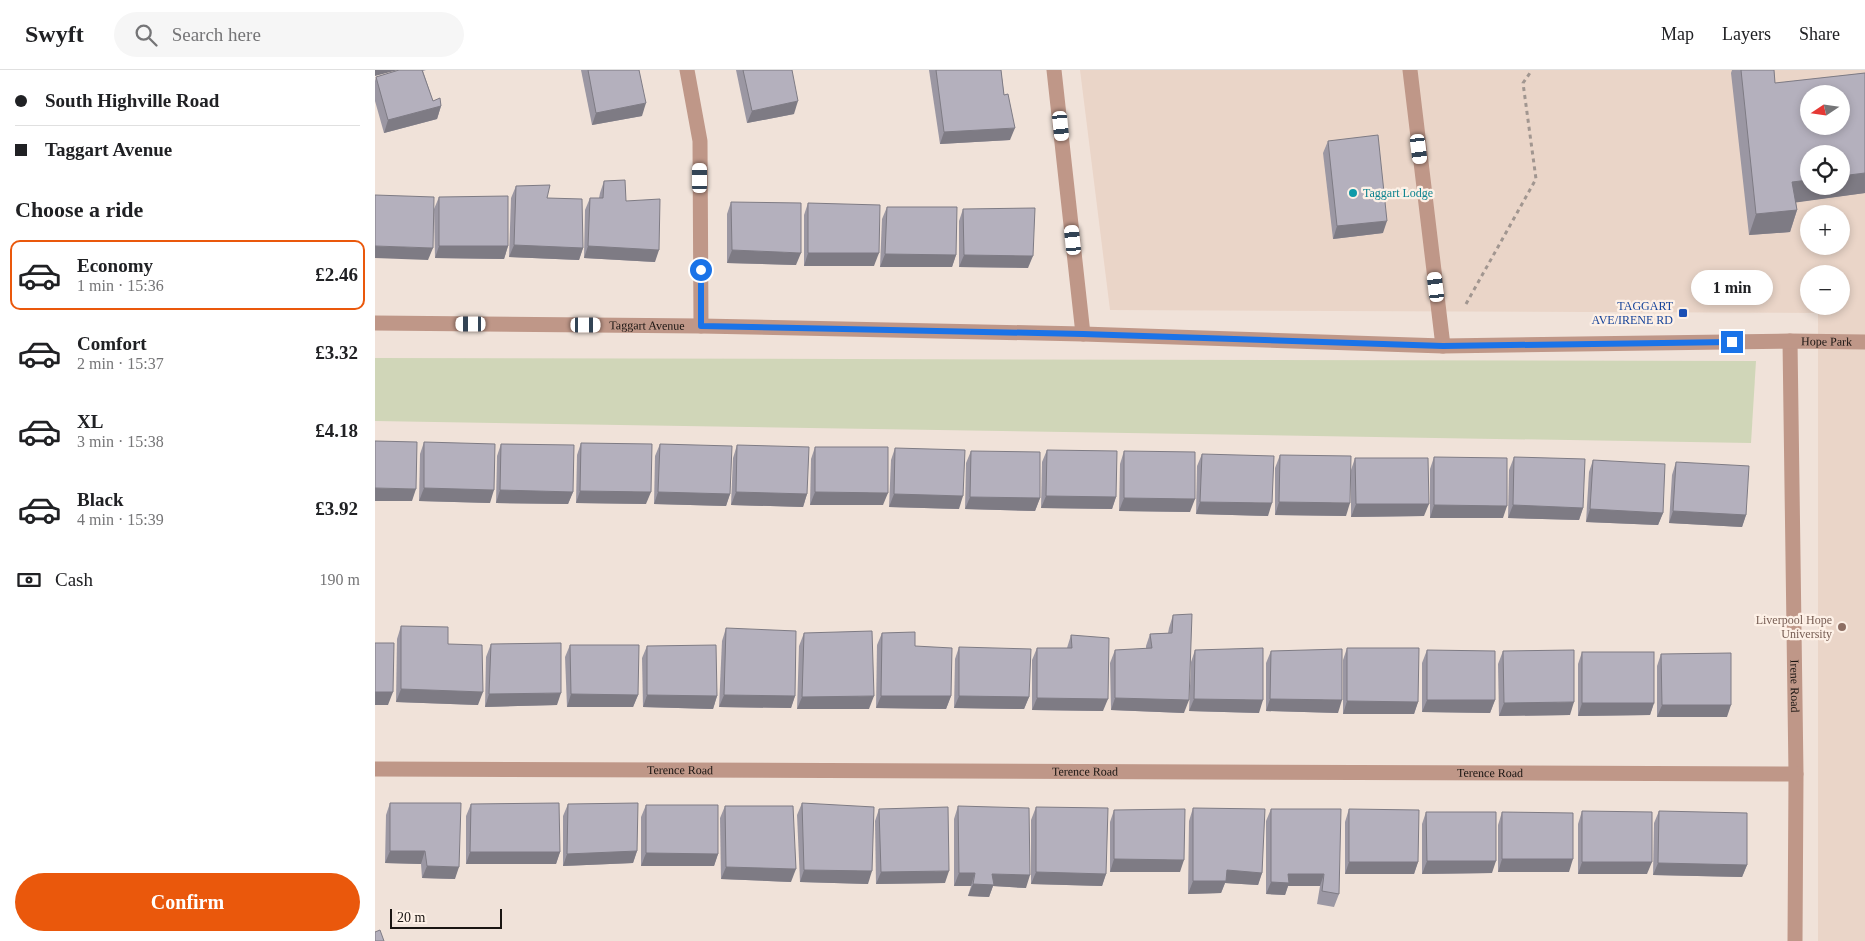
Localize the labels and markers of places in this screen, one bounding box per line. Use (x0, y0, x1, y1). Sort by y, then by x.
place label: Taggart Lodge (1363, 186, 1433, 200)
marker: Taggart Lodge (1347, 187, 1359, 199)
place label: TAGGART AVE/IRENE RD (1592, 299, 1674, 327)
marker: TAGGART AVE/IRENE RD (1677, 307, 1689, 319)
place label: Liverpool Hope University (1756, 613, 1832, 641)
marker: Liverpool Hope University (1836, 621, 1848, 633)

